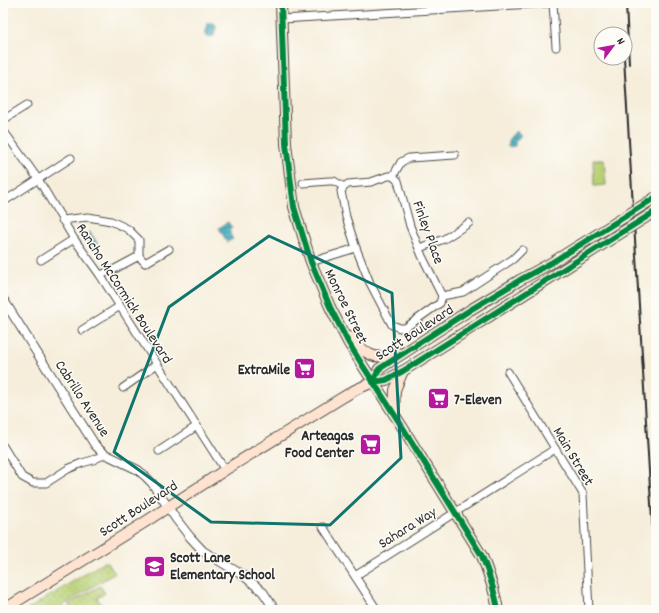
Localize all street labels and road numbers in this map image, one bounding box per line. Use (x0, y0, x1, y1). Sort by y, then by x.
street label: Finley Place (405, 198, 449, 268)
street label: Rancho McCormick Boulevard (70, 219, 177, 369)
street label: Monroe Street (318, 266, 373, 349)
street label: Scott Boulevard (371, 300, 459, 367)
street label: Cabrillo Avenue (48, 356, 115, 442)
street label: Main Street (546, 423, 599, 491)
street label: Scott Boulevard (95, 476, 183, 543)
street label: Sahara Way (375, 502, 442, 555)

